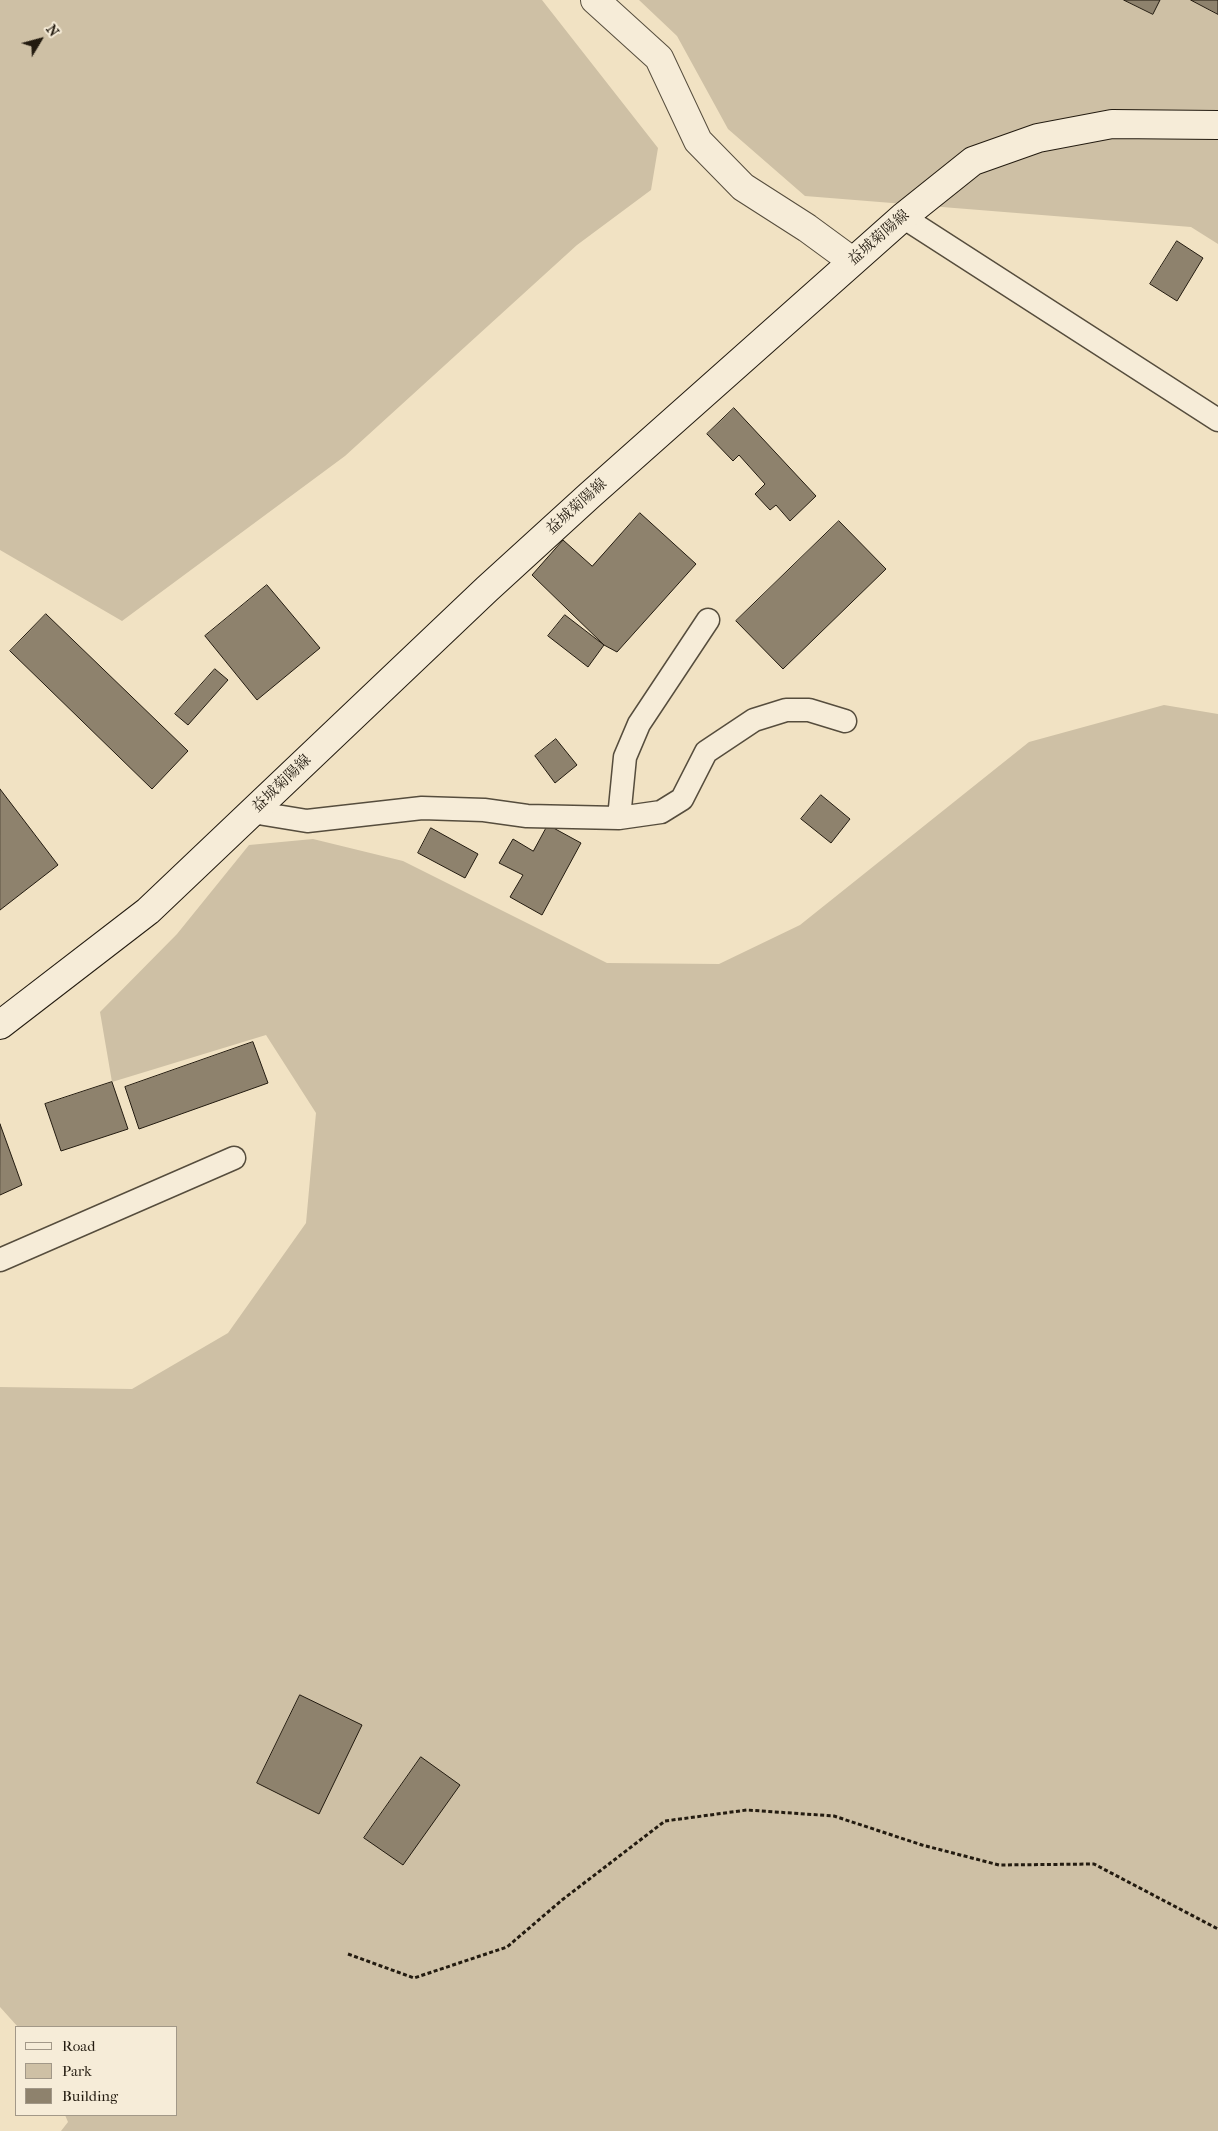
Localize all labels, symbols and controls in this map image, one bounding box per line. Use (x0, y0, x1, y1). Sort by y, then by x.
north arrow (15, 15, 65, 65)
text: N (42, 21, 62, 40)
street label: 益城菊陽線 (845, 207, 913, 269)
street label: 益城菊陽線 (543, 475, 611, 539)
street label: 益城菊陽線 (249, 751, 315, 817)
legend (15, 2026, 178, 2116)
text: Road (62, 2037, 95, 2055)
text: Park (62, 2062, 92, 2080)
text: Building (62, 2087, 118, 2105)

